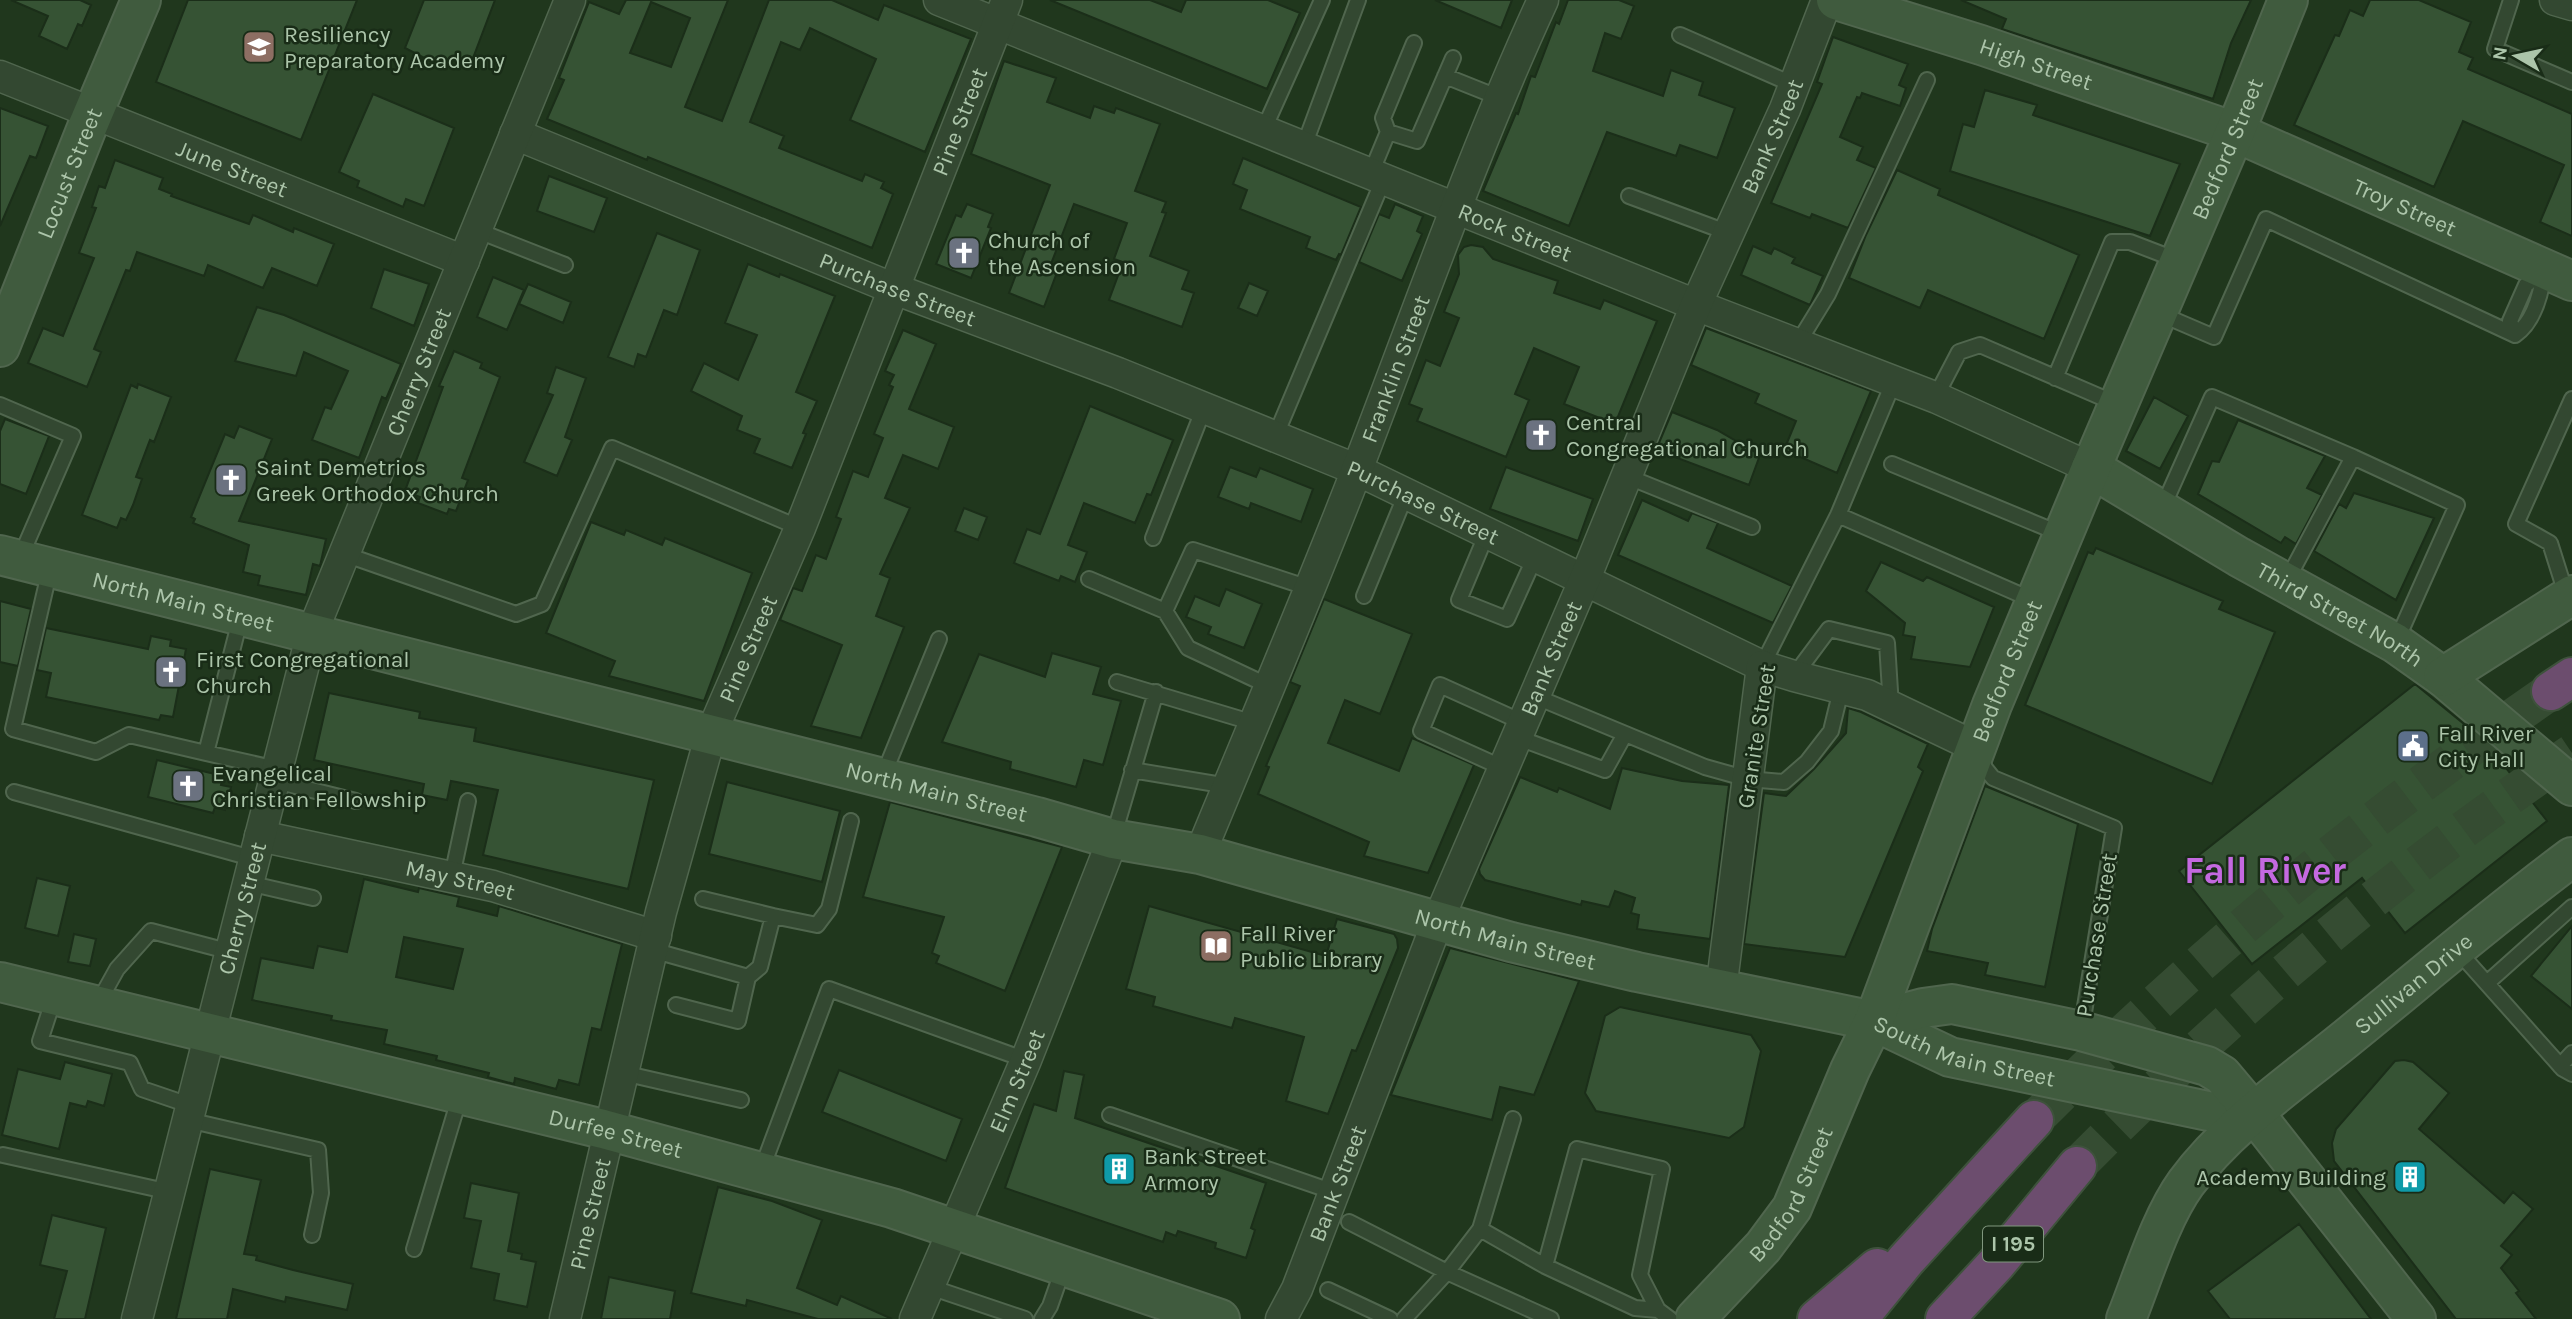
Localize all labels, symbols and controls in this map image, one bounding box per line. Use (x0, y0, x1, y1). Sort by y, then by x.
place label: Resiliency Preparatory Academy (284, 21, 505, 74)
north arrow (2481, 21, 2551, 91)
school or university icon: Resiliency Preparatory Academy (240, 28, 278, 66)
street label: High Street (1976, 32, 2096, 96)
text: N (2488, 45, 2512, 62)
street label: Pine Street (926, 63, 993, 180)
street label: Bedford Street (2186, 74, 2269, 224)
street label: Bank Street (1735, 75, 1809, 198)
street label: Locust Street (31, 104, 108, 243)
street label: June Street (172, 135, 292, 203)
street label: Troy Street (2349, 173, 2461, 242)
street label: Rock Street (1454, 198, 1576, 268)
place label: Church of the Ascension (988, 227, 1136, 280)
church icon: Church of the Ascension (945, 234, 983, 272)
street label: Purchase Street (815, 247, 980, 332)
street label: Franklin Street (1356, 291, 1436, 447)
street label: Cherry Street (381, 304, 457, 440)
place label: Central Congregational Church (1566, 409, 1808, 462)
church icon: Central Congregational Church (1522, 416, 1560, 454)
place label: Saint Demetrios Greek Orthodox Church (256, 454, 499, 507)
street label: Purchase Street (1343, 454, 1504, 551)
church icon: Saint Demetrios Greek Orthodox Church (212, 461, 250, 499)
street label: Third Street North (2252, 556, 2429, 673)
street label: North Main Street (90, 566, 277, 638)
street label: Pine Street (713, 591, 783, 707)
street label: Bedford Street (1966, 596, 2048, 746)
street label: Bank Street (1515, 597, 1588, 720)
place label: First Congregational Church (196, 646, 410, 699)
church icon: First Congregational Church (152, 653, 190, 691)
street label: Granite Street (1732, 662, 1781, 810)
place label: Fall River City Hall (2438, 720, 2534, 773)
public building icon: Fall River City Hall (2394, 727, 2432, 765)
street label: North Main Street (843, 756, 1030, 828)
place label: Evangelical Christian Fellowship (212, 760, 426, 813)
church icon: Evangelical Christian Fellowship (169, 767, 207, 805)
street label: Cherry Street (212, 839, 272, 977)
district label: Fall River (2184, 849, 2347, 892)
street label: Purchase Street (2070, 851, 2123, 1019)
street label: May Street (403, 855, 519, 906)
street label: North Main Street (1412, 902, 1599, 976)
place label: Fall River Public Library (1240, 920, 1382, 973)
library icon: Fall River Public Library (1197, 927, 1235, 965)
street label: Sullivan Drive (2349, 927, 2478, 1040)
street label: South Main Street (1869, 1010, 2058, 1093)
street label: Elm Street (983, 1025, 1051, 1137)
street label: Durfee Street (546, 1103, 686, 1164)
street label: Bank Street (1303, 1121, 1372, 1246)
street label: Bedford Street (1743, 1123, 1839, 1268)
place label: Bank Street Armory (1144, 1143, 1267, 1196)
building icon: Bank Street Armory (1100, 1150, 1138, 1188)
street label: Pine Street (564, 1155, 617, 1273)
building icon: Academy Building (2391, 1158, 2429, 1196)
place label: Academy Building (2196, 1164, 2386, 1191)
road number: I 195 (1983, 1226, 2043, 1262)

